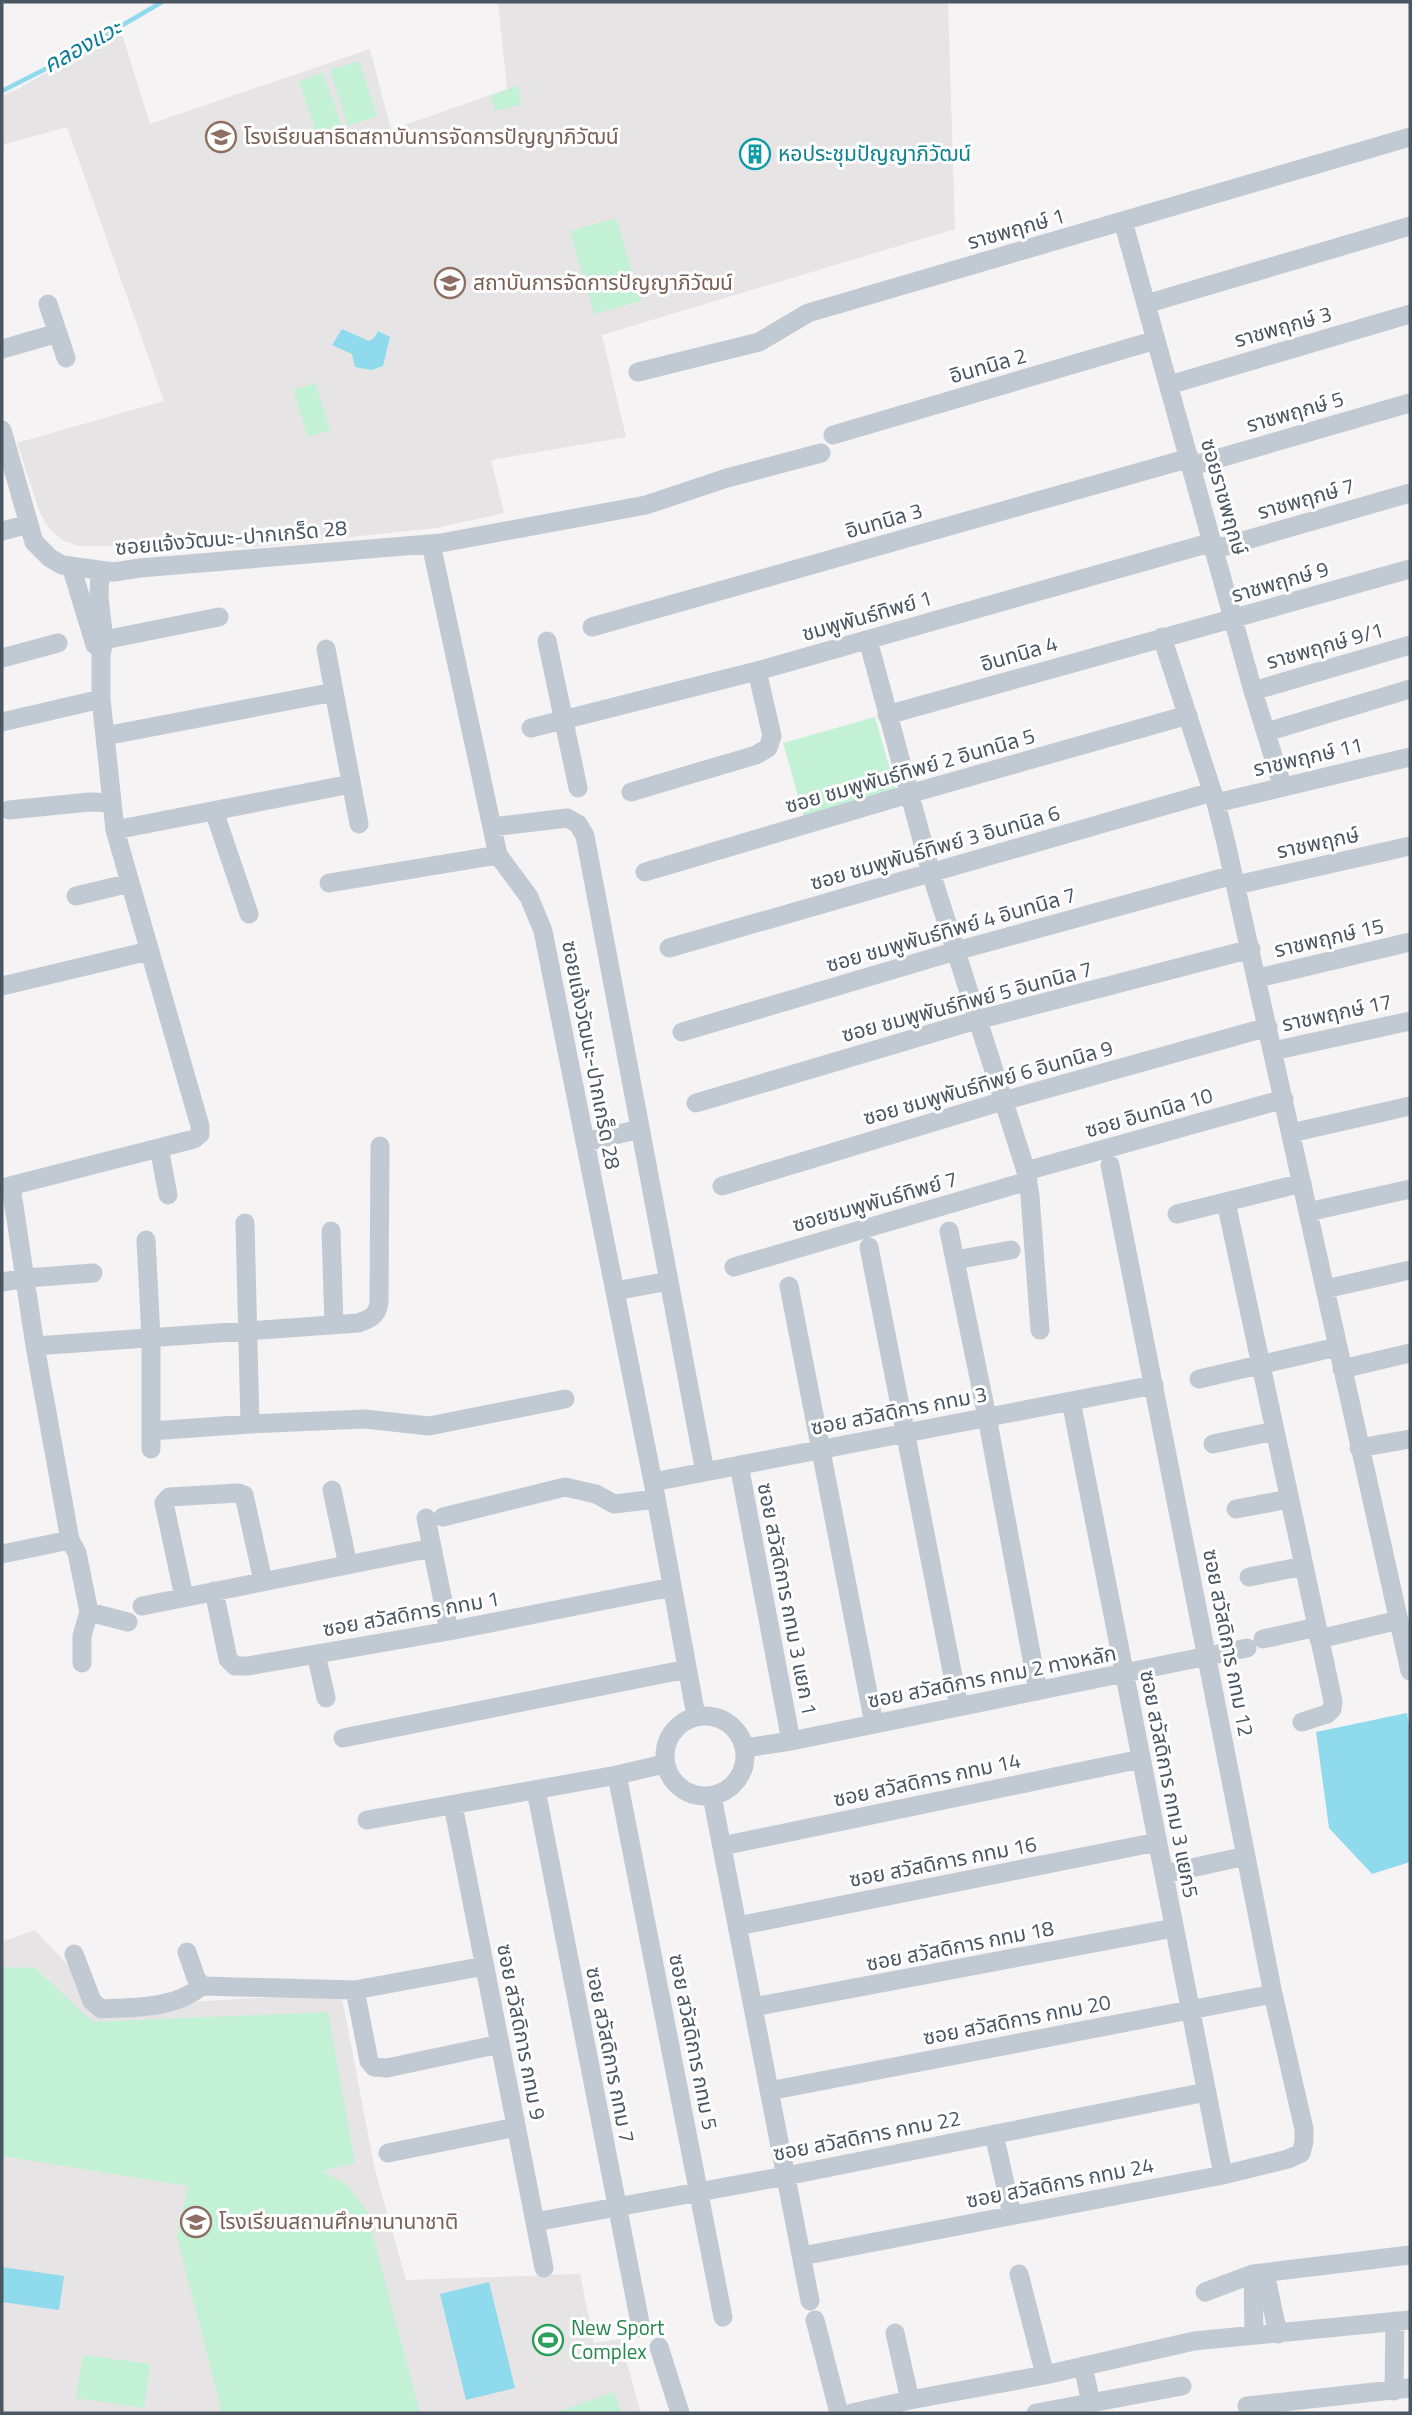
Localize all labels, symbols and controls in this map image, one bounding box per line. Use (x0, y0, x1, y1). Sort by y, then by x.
water label: คลองแวะ (36, 9, 129, 81)
school or university icon: โรงเรียนสาธิตสถาบันการจัดการปัญญาภิวัฒน์ (204, 120, 238, 154)
place label: โรงเรียนสาธิตสถาบันการจัดการปัญญาภิวัฒน์ (244, 120, 619, 152)
building icon: หอประชุมปัญญาภิวัฒน์ (738, 137, 772, 171)
place label: หอประชุมปัญญาภิวัฒน์ (778, 137, 971, 169)
street label: ราชพฤกษ์ 1 (963, 199, 1068, 257)
school or university icon: สถาบันการจัดการปัญญาภิวัฒน์ (433, 266, 467, 300)
place label: สถาบันการจัดการปัญญาภิวัฒน์ (473, 266, 733, 298)
street label: ราชพฤกษ์ 3 (1230, 297, 1335, 355)
street label: อินทนิล 2 (945, 339, 1030, 391)
street label: ราชพฤกษ์ 5 (1242, 382, 1347, 440)
street label: ซอยราชพฤกษ์ (1193, 435, 1257, 559)
street label: ราชพฤกษ์ 7 (1253, 469, 1358, 527)
street label: อินทนิล 3 (841, 494, 926, 546)
street label: ซอยแจ้งวัฒนะ-ปากเกร็ด 28 (114, 511, 348, 563)
street label: ราชพฤกษ์ 9 (1227, 552, 1332, 610)
street label: ชมพูพันธ์ทิพย์ 1 (798, 581, 936, 649)
street label: ราชพฤกษ์ 9/1 (1262, 613, 1387, 677)
street label: อินทนิล 4 (976, 627, 1061, 679)
street label: ซอย ชมพูพันธ์ทิพย์ 2 อินทนิล 5 (781, 719, 1038, 821)
street label: ราชพฤกษ์ 11 (1250, 728, 1366, 784)
street label: ซอย ชมพูพันธ์ทิพย์ 3 อินทนิล 6 (806, 796, 1063, 898)
street label: ราชพฤกษ์ (1274, 818, 1362, 866)
street label: ซอย ชมพูพันธ์ทิพย์ 4 อินทนิล 7 (822, 878, 1079, 980)
street label: ราชพฤกษ์ 15 (1271, 909, 1387, 965)
street label: ซอยแจ้งวัฒนะ-ปากเกร็ด 28 (554, 938, 630, 1172)
street label: ซอย ชมพูพันธ์ทิพย์ 5 อินทนิล 7 (838, 952, 1096, 1050)
street label: ราชพฤกษ์ 17 (1279, 985, 1395, 1039)
street label: ซอย ชมพูพันธ์ทิพย์ 6 อินทนิล 9 (859, 1031, 1116, 1133)
street label: ซอย อินทนิล 10 (1081, 1079, 1216, 1146)
street label: ซอยชมพูพันธ์ทิพย์ 7 (788, 1162, 961, 1240)
street label: ซอย สวัสดิการ กทม 3 (808, 1377, 990, 1443)
street label: ซอย สวัสดิการ กทม 3 แยก 1 (750, 1480, 826, 1718)
street label: ซอย สวัสดิการ กทม 12 (1195, 1546, 1263, 1739)
street label: ซอย สวัสดิการ กทม 1 (320, 1582, 502, 1644)
street label: ซอย สวัสดิการ กทม 2 ทางหลัก (865, 1636, 1119, 1716)
street label: ซอย สวัสดิการ กทม 3 แยก5 (1132, 1667, 1208, 1901)
street label: ซอย สวัสดิการ กทม 14 (830, 1744, 1023, 1814)
street label: ซอย สวัสดิการ กทม 16 (846, 1827, 1039, 1895)
street label: ซอย สวัสดิการ กทม 18 (863, 1911, 1057, 1979)
street label: ซอย สวัสดิการ กทม 9 (489, 1941, 555, 2123)
street label: ซอย สวัสดิการ กทม 5 (661, 1951, 727, 2133)
street label: ซอย สวัสดิการ กทม 7 (578, 1964, 644, 2146)
street label: ซอย สวัสดิการ กทม 20 (920, 1985, 1113, 2053)
street label: ซอย สวัสดิการ กทม 22 (770, 2101, 963, 2169)
street label: ซอย สวัสดิการ กทม 24 (963, 2148, 1156, 2216)
school or university icon: โรงเรียนสถานศึกษานานาชาติ (179, 2205, 213, 2239)
place label: โรงเรียนสถานศึกษานานาชาติ (219, 2205, 458, 2237)
place label: New Sport Complex (571, 2311, 665, 2367)
sports icon: New Sport Complex (531, 2323, 565, 2357)

